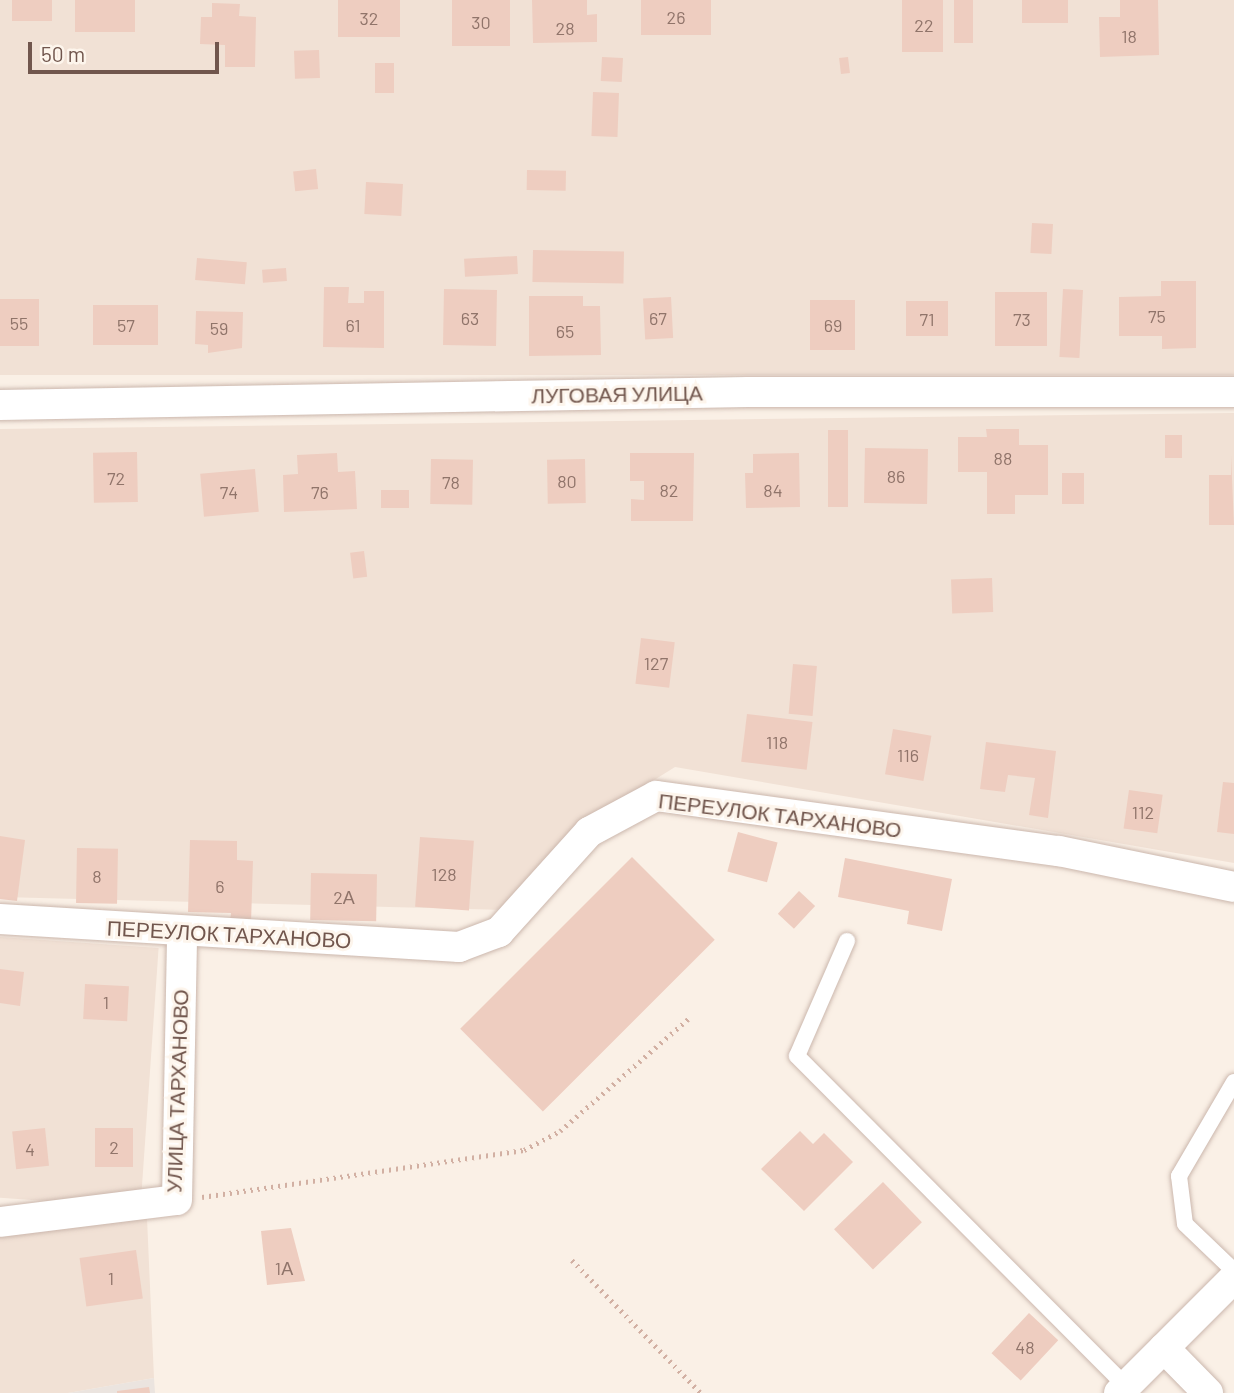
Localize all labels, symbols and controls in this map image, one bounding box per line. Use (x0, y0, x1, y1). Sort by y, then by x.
house number: 26 (667, 6, 685, 28)
house number: 32 (360, 7, 378, 29)
house number: 30 (471, 11, 491, 33)
house number: 22 (914, 14, 934, 36)
house number: 28 (555, 17, 575, 39)
house number: 18 (1121, 25, 1137, 47)
scale bar (32, 28, 222, 72)
text: 50 m (41, 41, 85, 66)
house number: 75 (1148, 305, 1166, 327)
house number: 63 (461, 307, 479, 329)
house number: 67 (649, 307, 667, 329)
house number: 71 (920, 308, 934, 330)
house number: 73 (1013, 308, 1031, 330)
house number: 55 (10, 312, 28, 334)
house number: 57 (117, 314, 135, 336)
house number: 61 (345, 314, 361, 336)
house number: 69 (824, 314, 842, 336)
house number: 59 (210, 317, 228, 339)
house number: 65 (556, 320, 574, 342)
street label: ЛУГОВАЯ УЛИЦА (531, 380, 703, 408)
house number: 88 (994, 447, 1012, 469)
house number: 86 (887, 465, 905, 487)
house number: 72 (107, 467, 125, 489)
house number: 80 (557, 470, 577, 492)
house number: 78 (442, 471, 460, 493)
house number: 82 (659, 479, 679, 501)
house number: 84 (763, 479, 783, 501)
house number: 74 (220, 481, 238, 503)
house number: 76 (311, 481, 329, 503)
house number: 127 (644, 652, 668, 674)
house number: 118 (766, 731, 788, 753)
house number: 116 (897, 744, 919, 766)
street label: ПЕРЕУЛОК ТАРХАНОВО (657, 788, 903, 842)
house number: 112 (1132, 801, 1154, 823)
house number: 128 (431, 863, 457, 885)
house number: 8 (92, 865, 102, 887)
house number: 6 (215, 875, 225, 897)
house number: 2А (333, 886, 355, 908)
street label: ПЕРЕУЛОК ТАРХАНОВО (106, 915, 352, 953)
street label: УЛИЦА ТАРХАНОВО (161, 989, 193, 1193)
house number: 1 (103, 991, 109, 1013)
house number: 2 (109, 1136, 119, 1158)
house number: 4 (25, 1138, 35, 1160)
house number: 1А (275, 1257, 293, 1279)
house number: 1 (108, 1267, 114, 1289)
house number: 48 (1015, 1336, 1035, 1358)

